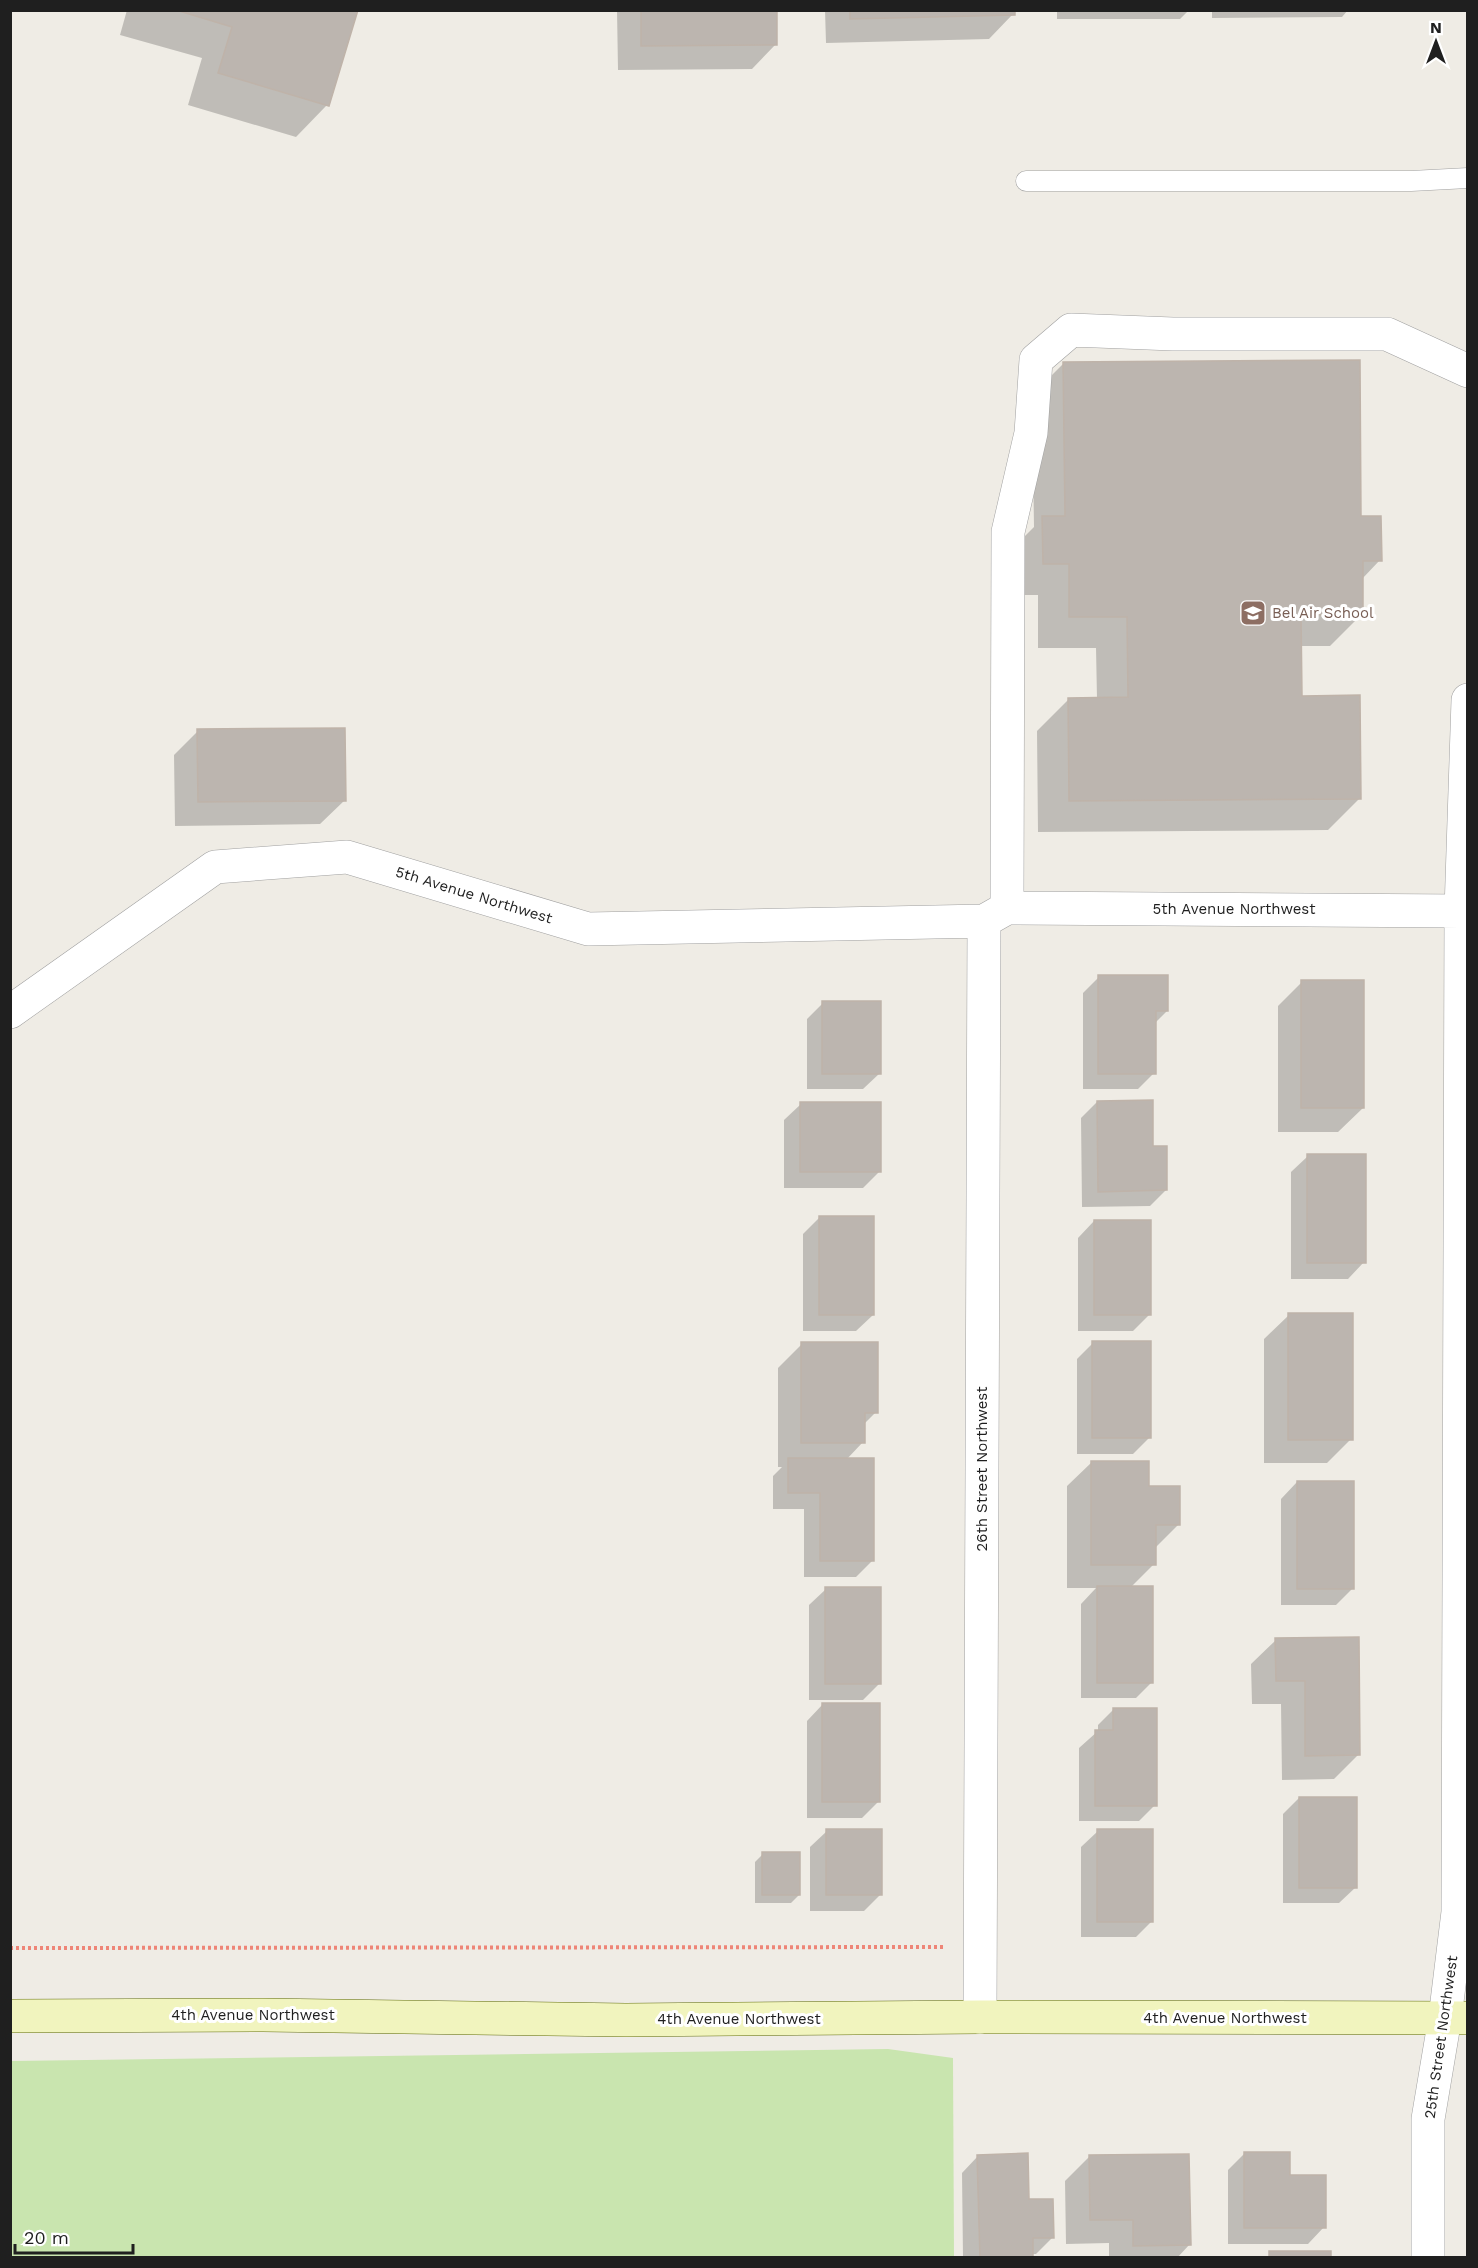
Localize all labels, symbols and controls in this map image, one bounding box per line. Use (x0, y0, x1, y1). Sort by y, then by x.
north arrow (1406, 12, 1466, 72)
text: N (1430, 18, 1442, 37)
school or university icon: Bel Air School (1238, 598, 1268, 628)
place label: Bel Air School (1272, 604, 1374, 622)
street label: 5th Avenue Northwest (393, 863, 555, 928)
street label: 5th Avenue Northwest (1152, 900, 1316, 918)
street label: 26th Street Northwest (973, 1386, 991, 1551)
street label: 25th Street Northwest (1421, 1954, 1461, 2120)
street label: 4th Avenue Northwest (171, 2006, 336, 2024)
street label: 4th Avenue Northwest (1143, 2009, 1308, 2027)
street label: 4th Avenue Northwest (657, 2010, 822, 2028)
scale bar (15, 2217, 134, 2255)
text: 20 m (24, 2227, 69, 2248)

